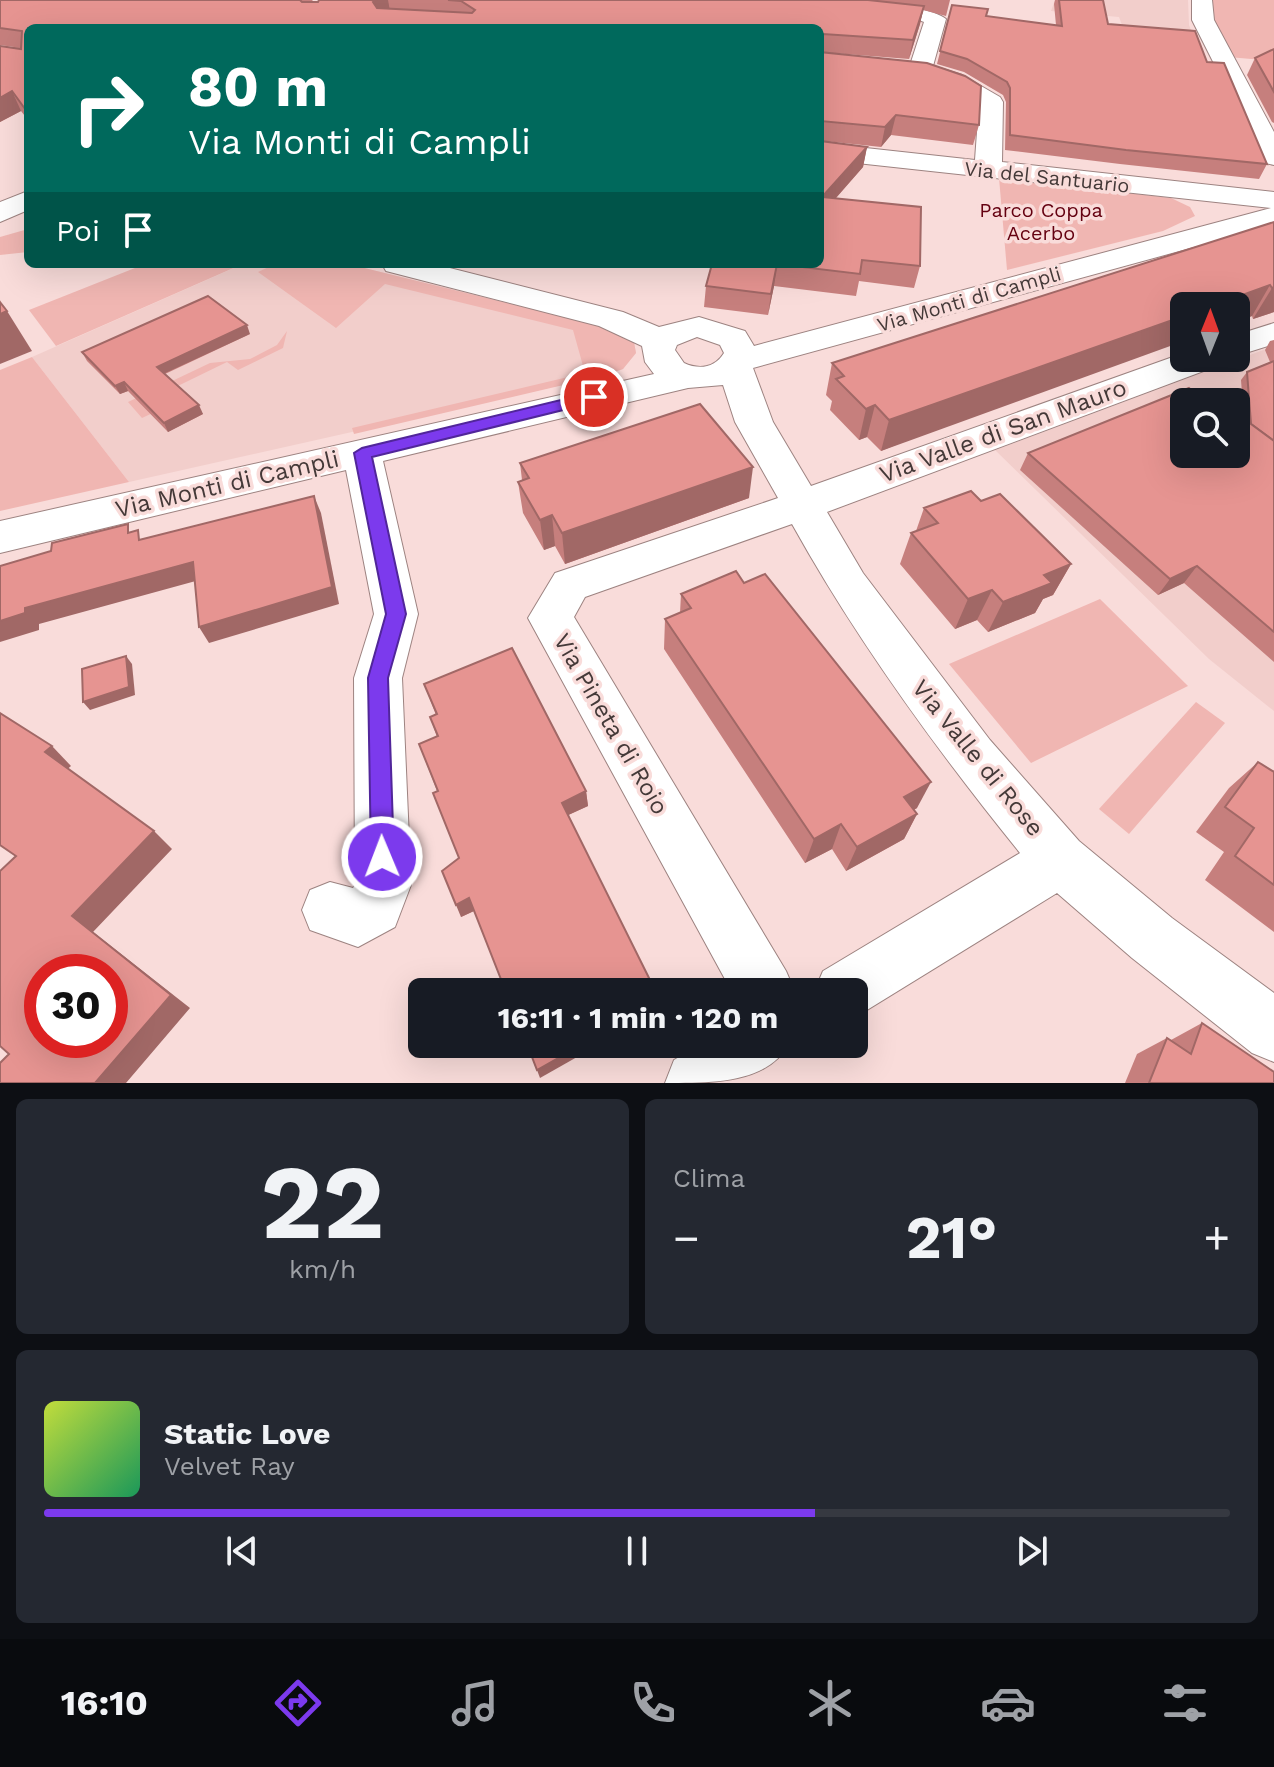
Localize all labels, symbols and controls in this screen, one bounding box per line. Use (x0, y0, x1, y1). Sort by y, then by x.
text: 80 m (188, 54, 328, 120)
icon: right (56, 56, 160, 160)
text: Via Monti di Campli (188, 121, 531, 163)
street label: Via del Santuario (963, 156, 1131, 198)
park label: Parco Coppa Acerbo (979, 198, 1103, 245)
icon: arrive (116, 208, 160, 252)
text: Poi (56, 213, 100, 248)
street label: Via Monti di Campli (874, 261, 1064, 337)
north arrow (1170, 292, 1250, 372)
map controls (1170, 292, 1250, 468)
pin (560, 363, 628, 431)
street label: Via Valle di San Mauro (876, 373, 1130, 489)
icon: arrive (572, 375, 616, 419)
button: search (1170, 388, 1250, 468)
street label: Via Monti di Campli (113, 445, 341, 523)
street label: Via Pineta di Roio (548, 629, 674, 819)
street label: Via Valle di Rose (906, 674, 1050, 842)
position arrow (340, 815, 424, 899)
speed limit sign: 30 (24, 954, 128, 1058)
text: 16:11 · 1 min · 120 m (498, 1000, 778, 1035)
text: 22 (261, 1141, 384, 1263)
text: Clima (673, 1163, 745, 1193)
text: 21° (906, 1202, 997, 1273)
text: − (673, 1212, 700, 1264)
text: + (1203, 1212, 1230, 1264)
text: km/h (289, 1254, 356, 1284)
text: Static Love (164, 1416, 330, 1451)
text: Velvet Ray (164, 1451, 295, 1481)
icon: previous (220, 1529, 264, 1573)
icon: pause (615, 1529, 659, 1573)
icon: next (1010, 1529, 1054, 1573)
icon: directions (270, 1675, 326, 1731)
icon: music (447, 1675, 503, 1731)
icon: phone (625, 1675, 681, 1731)
icon: climate (802, 1675, 858, 1731)
icon: car (980, 1675, 1036, 1731)
icon: filters (1157, 1675, 1213, 1731)
text: 16:10 (61, 1682, 148, 1724)

